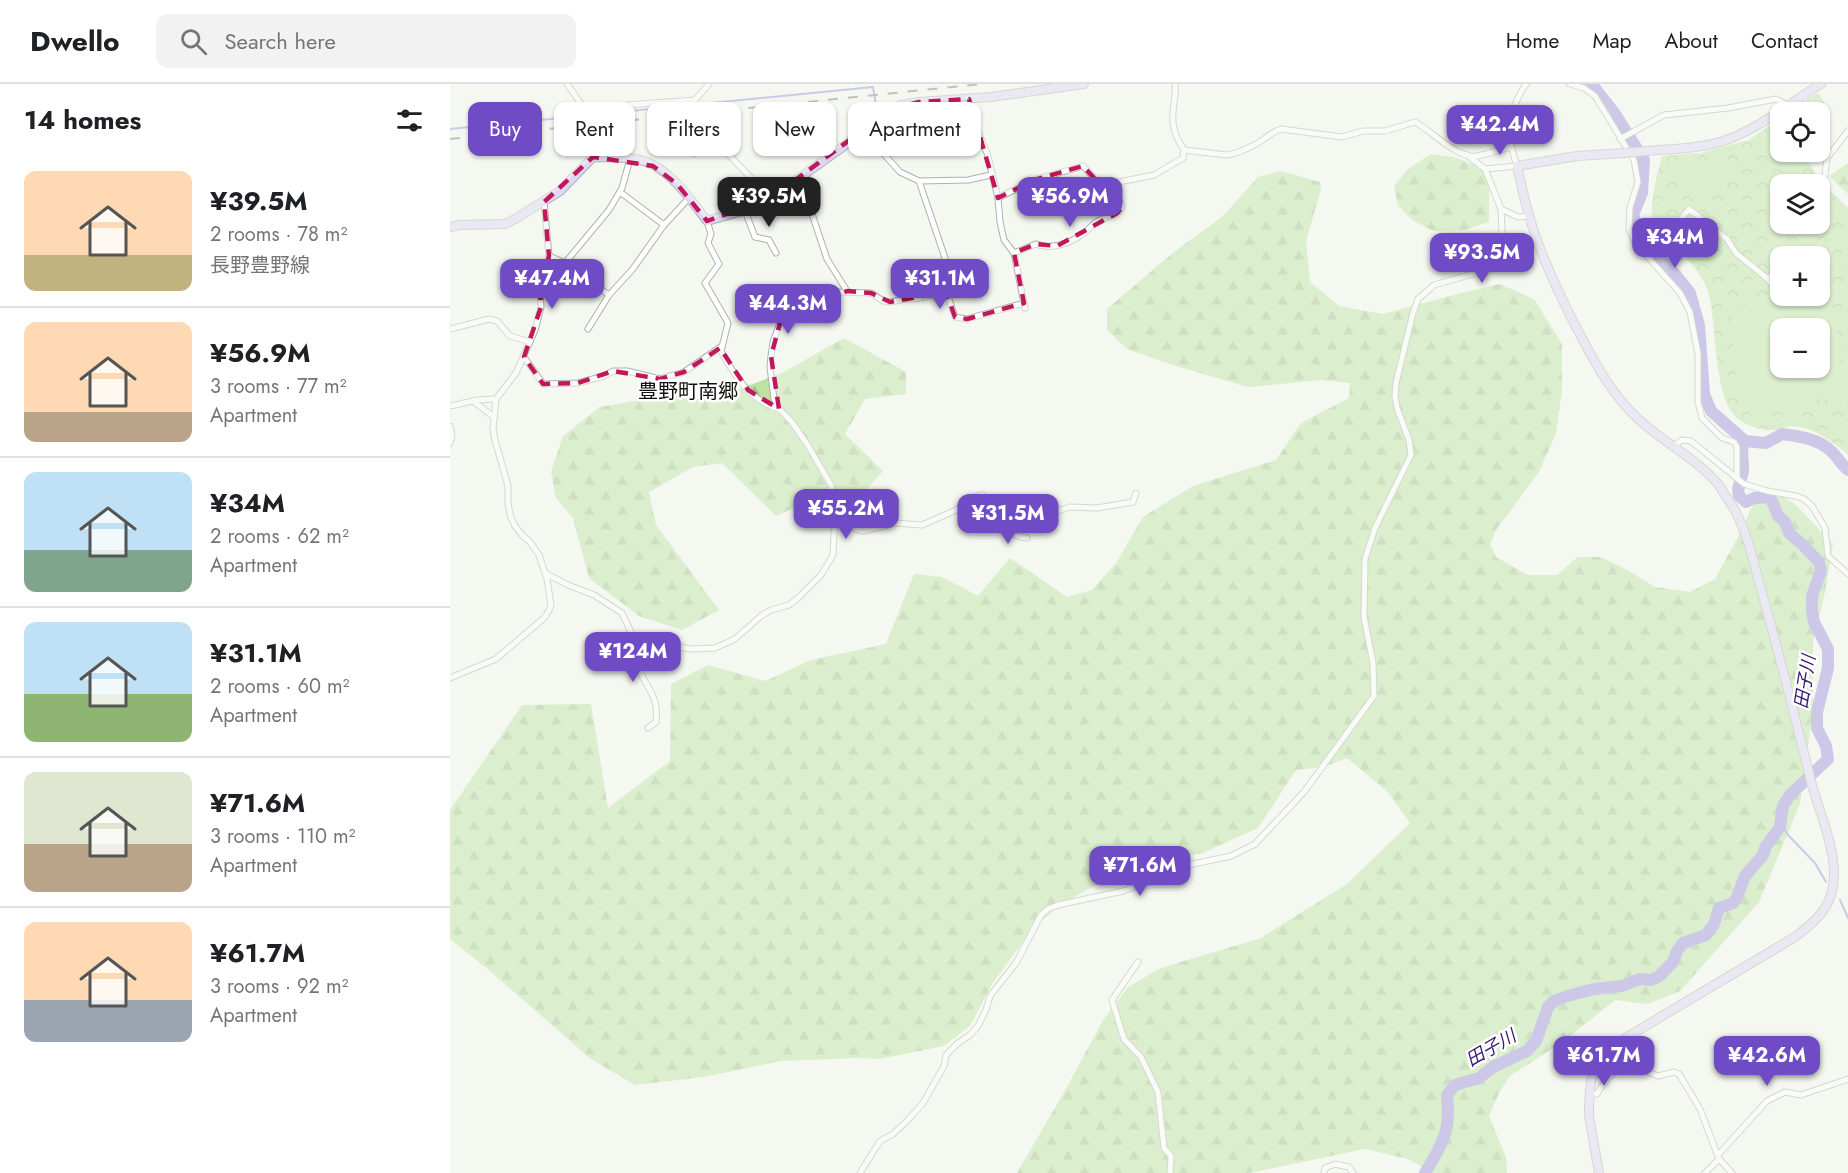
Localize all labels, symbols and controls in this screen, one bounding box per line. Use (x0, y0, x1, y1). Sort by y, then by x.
search box (156, 14, 576, 68)
text: Dwello (30, 21, 120, 62)
icon: search (177, 25, 210, 58)
text: Search here (225, 25, 336, 57)
text: Home (1506, 26, 1559, 56)
text: Map (1592, 26, 1632, 56)
text: About (1665, 26, 1718, 56)
text: Contact (1751, 26, 1818, 56)
text: 14 homes (24, 101, 141, 139)
chip: Buy (468, 102, 542, 156)
chip: Rent (554, 102, 635, 156)
chip: Filters (647, 102, 741, 156)
chip: New (753, 102, 836, 156)
chip: Apartment (848, 102, 981, 156)
map controls (1770, 102, 1830, 378)
button: locate (1770, 102, 1830, 162)
icon: filters (393, 104, 426, 137)
pin: ¥42.4M (1451, 105, 1549, 156)
text: ¥42.4M (1461, 110, 1539, 139)
button: layers (1770, 174, 1830, 234)
pin: ¥39.5M (720, 177, 818, 228)
pin: ¥56.9M (1021, 177, 1119, 228)
text: ¥39.5M (210, 182, 307, 220)
text: ¥39.5M (732, 182, 806, 211)
text: ¥56.9M (1031, 182, 1109, 211)
icon: home (72, 195, 144, 267)
pin: ¥34M (1639, 218, 1711, 269)
text: 2 rooms · 78 m² (210, 220, 347, 249)
text: ¥34M (1646, 223, 1704, 252)
pin: ¥93.5M (1433, 233, 1531, 284)
text: ¥93.5M (1444, 238, 1520, 267)
button: + (1770, 246, 1830, 306)
text: 長野豊野線 (210, 251, 310, 280)
pin: ¥47.4M (503, 259, 601, 310)
pin: ¥31.1M (891, 259, 989, 310)
text: ¥47.4M (514, 264, 590, 293)
text: ¥31.1M (905, 264, 975, 293)
pin: ¥44.3M (739, 284, 837, 335)
text: ¥44.3M (749, 289, 827, 318)
button: − (1770, 318, 1830, 378)
text: ¥56.9M (210, 334, 311, 372)
icon: home (72, 346, 144, 418)
text: 3 rooms · 77 m² (210, 372, 347, 401)
district label: 豊野町南郷 (638, 377, 738, 406)
text: Apartment (210, 401, 297, 430)
text: ¥34M (210, 484, 285, 522)
pin: ¥55.2M (797, 489, 895, 540)
text: ¥55.2M (808, 494, 884, 523)
pin: ¥31.5M (959, 494, 1057, 545)
icon: home (72, 496, 144, 568)
text: ¥31.5M (971, 499, 1045, 528)
text: 2 rooms · 62 m² (210, 522, 349, 551)
text: Apartment (210, 551, 297, 580)
pin: ¥124M (591, 632, 675, 683)
text: ¥31.1M (210, 634, 302, 672)
text: ¥124M (599, 637, 667, 666)
icon: home (72, 646, 144, 718)
water label: 田子川 (1788, 651, 1822, 711)
text: 2 rooms · 60 m² (210, 672, 349, 701)
text: Apartment (210, 701, 297, 730)
text: ¥71.6M (210, 784, 305, 822)
icon: home (72, 796, 144, 868)
text: 3 rooms · 110 m² (210, 822, 356, 851)
pin: ¥71.6M (1091, 846, 1189, 897)
text: Apartment (210, 851, 297, 880)
text: ¥71.6M (1103, 851, 1177, 880)
text: ¥61.7M (210, 934, 305, 972)
icon: home (72, 946, 144, 1018)
text: 3 rooms · 92 m² (210, 972, 348, 1001)
text: Apartment (210, 1001, 297, 1030)
water label: 田子川 (1461, 1022, 1523, 1073)
pin: ¥61.7M (1555, 1036, 1653, 1087)
pin: ¥42.6M (1718, 1036, 1816, 1087)
text: ¥61.7M (1567, 1041, 1641, 1070)
text: ¥42.6M (1728, 1041, 1806, 1070)

